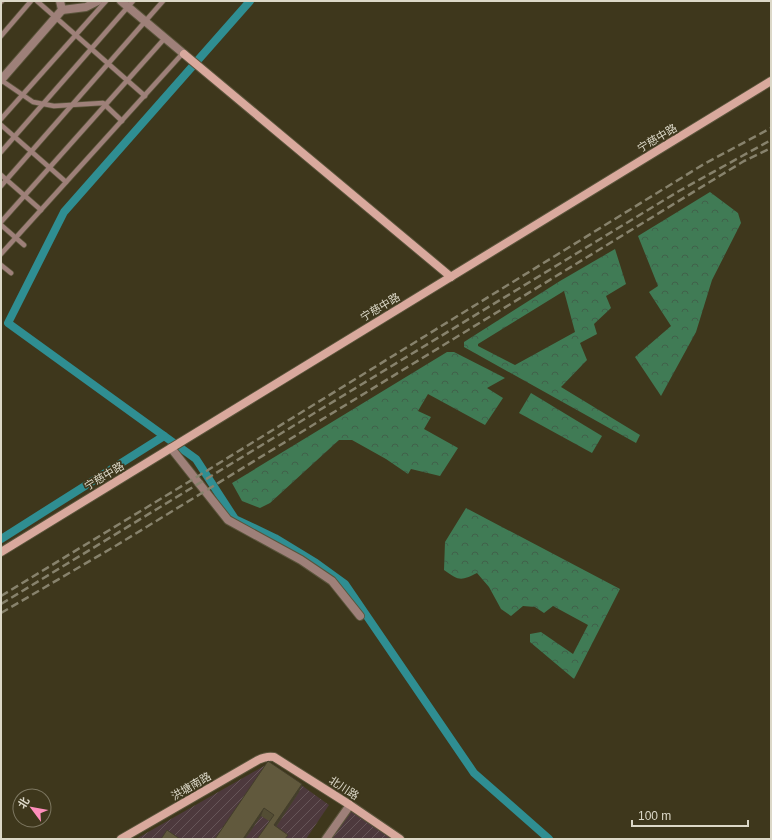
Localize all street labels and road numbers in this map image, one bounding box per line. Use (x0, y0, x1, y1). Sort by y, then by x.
street label: 宁慈中路 (635, 122, 679, 154)
street label: 宁慈中路 (358, 291, 402, 323)
street label: 宁慈中路 (82, 460, 126, 492)
street label: 洪塘南路 (169, 770, 213, 802)
street label: 北川路 (327, 774, 361, 802)

